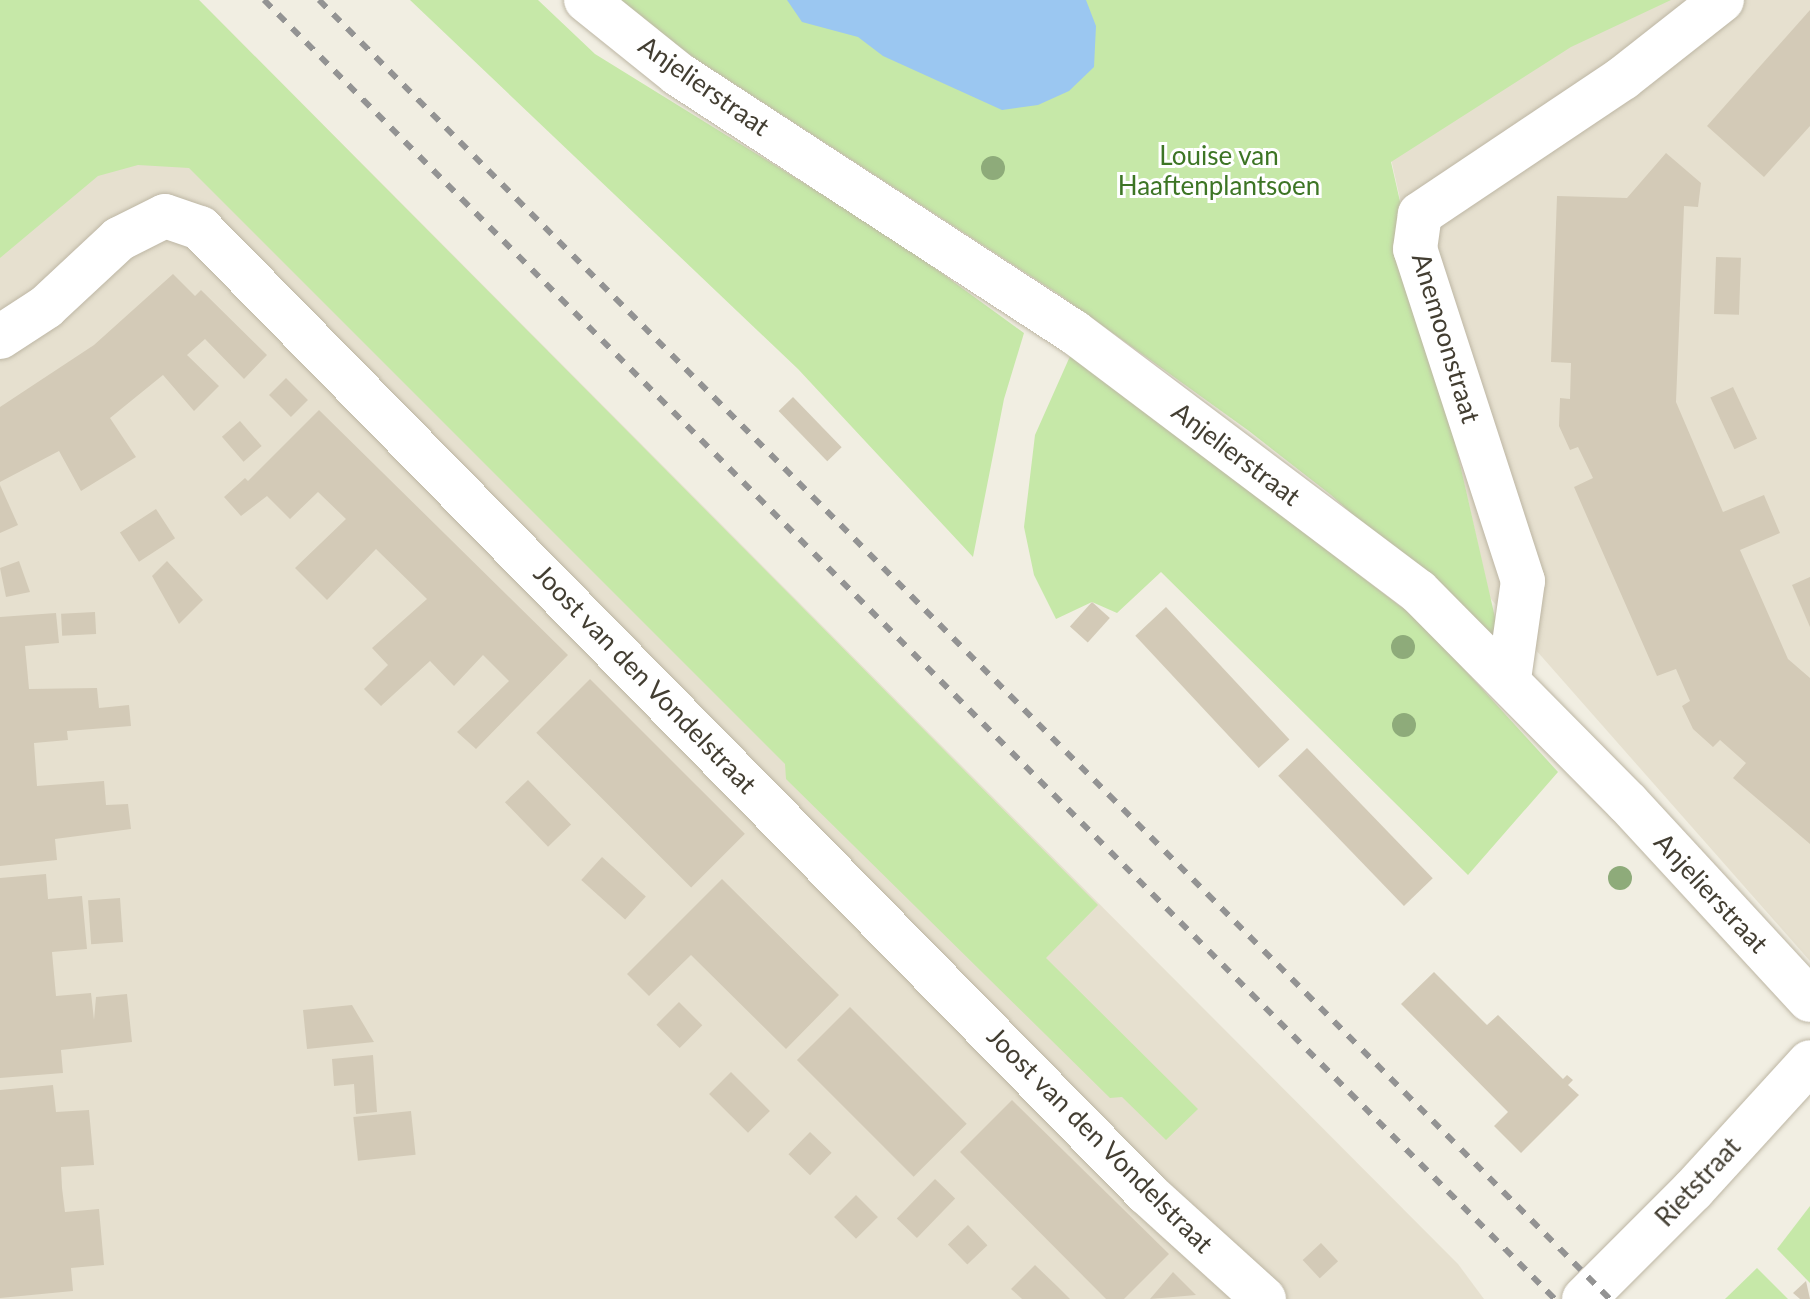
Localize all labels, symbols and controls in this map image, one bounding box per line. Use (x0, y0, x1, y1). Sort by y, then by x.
street label: Anjelierstraat (633, 30, 775, 142)
park label: Louise van Haaftenplantsoen (1118, 140, 1320, 202)
street label: Anemoonstraat (1405, 249, 1487, 427)
street label: Anjelierstraat (1166, 396, 1306, 512)
street label: Joost van den Vondelstraat (527, 557, 763, 801)
street label: Anjelierstraat (1648, 827, 1774, 959)
street label: Joost van den Vondelstraat (980, 1020, 1220, 1260)
street label: Rietstraat (1649, 1131, 1747, 1233)

